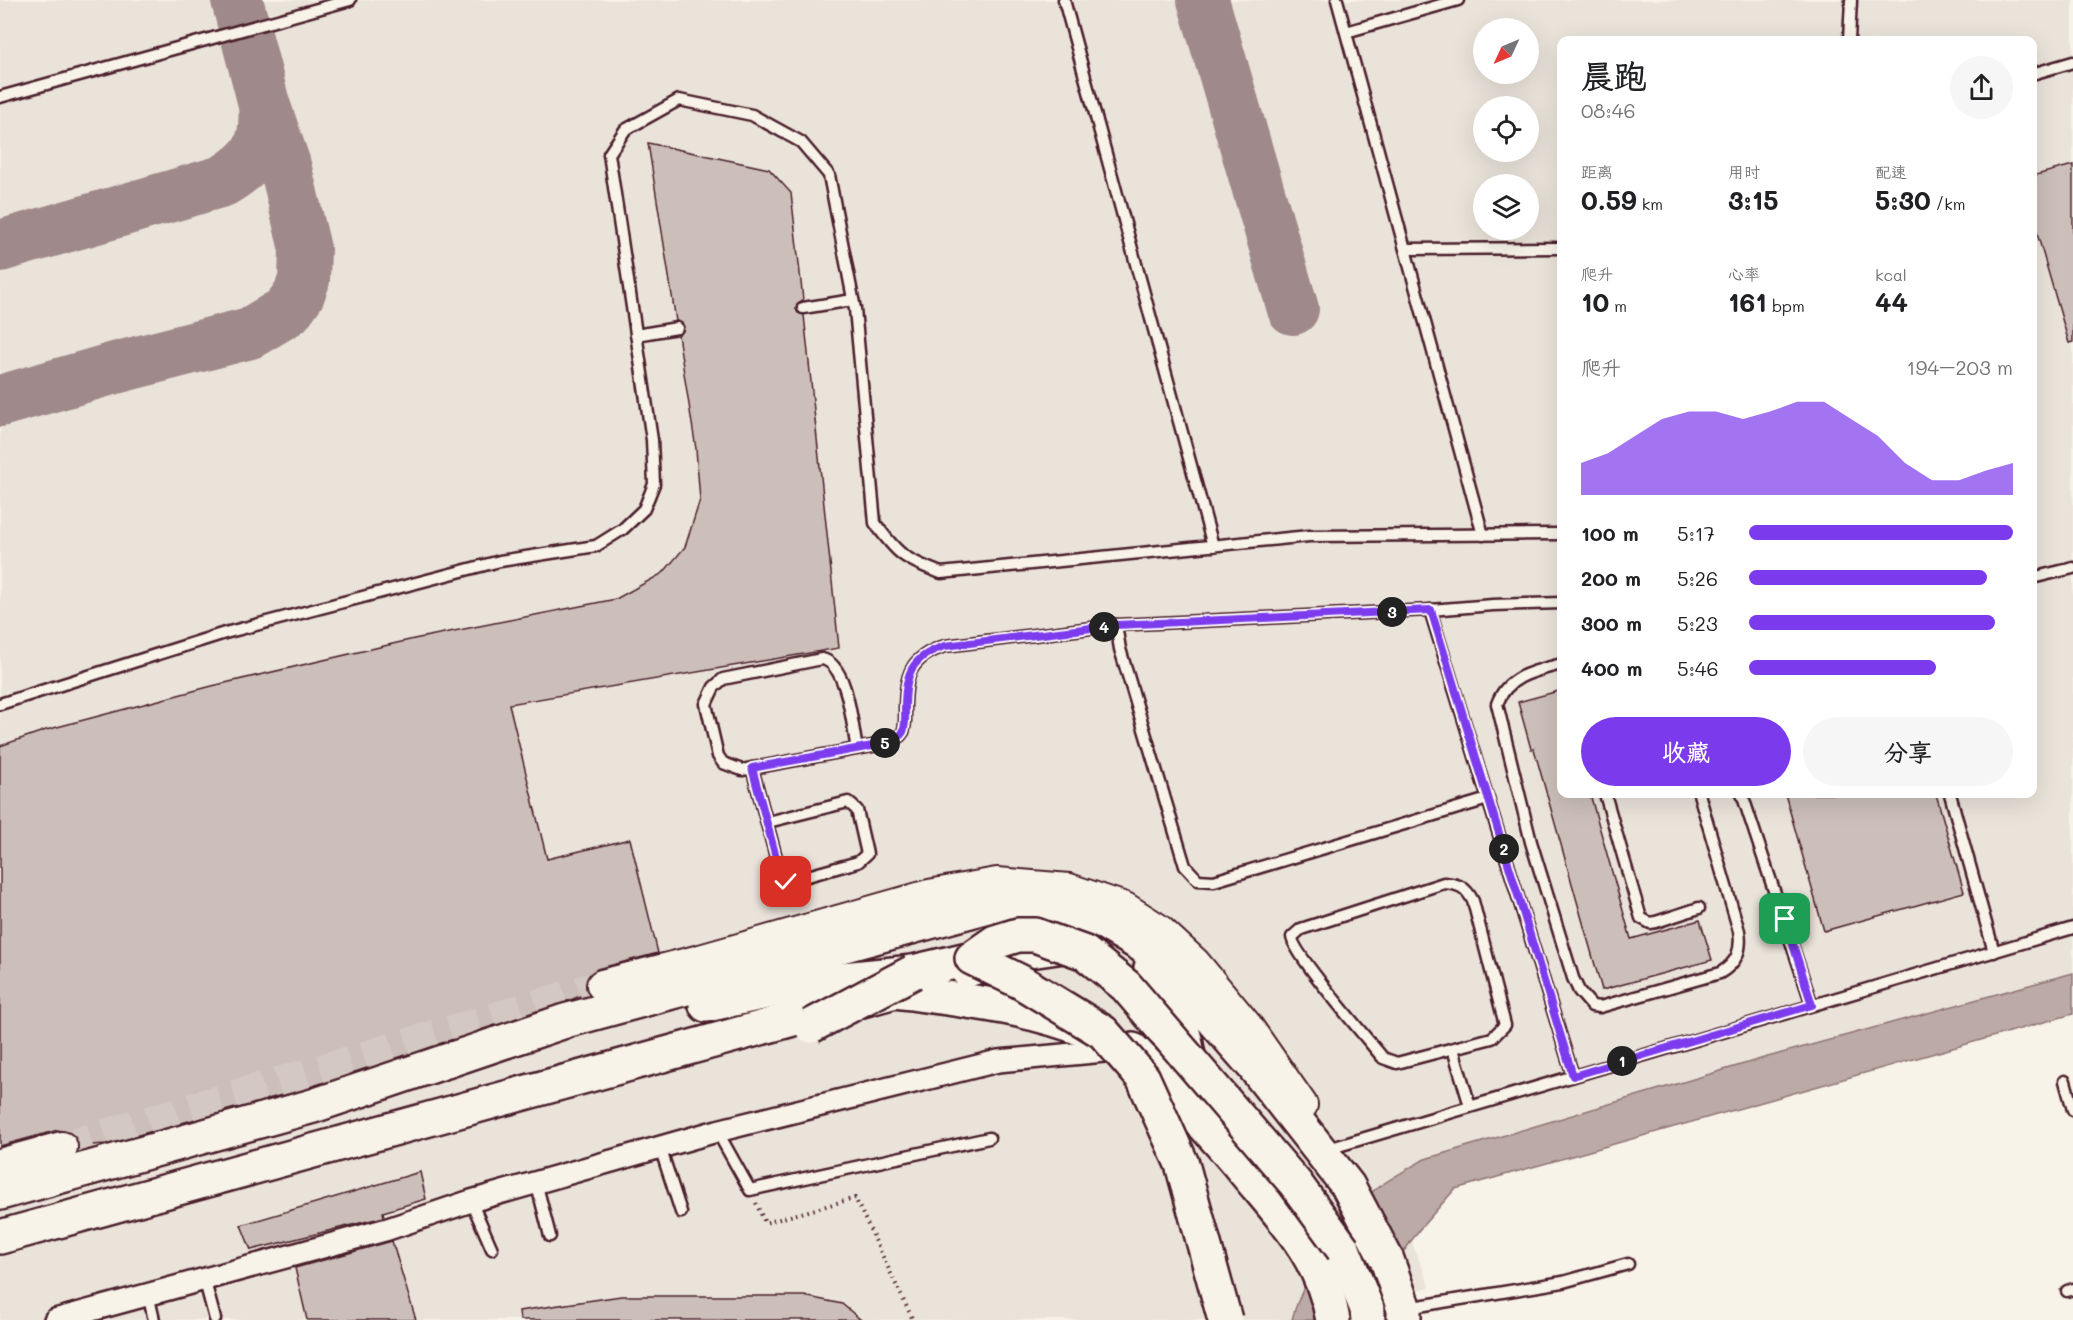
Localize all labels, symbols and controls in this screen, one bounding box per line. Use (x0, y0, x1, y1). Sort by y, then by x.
north arrow (1473, 18, 1539, 84)
map controls (1473, 18, 1539, 240)
text: 晨跑 (1581, 53, 1647, 96)
button: share (1950, 56, 2013, 119)
button: locate (1473, 96, 1539, 162)
text: 08:46 (1581, 97, 1635, 123)
text: 距离 (1581, 161, 1613, 182)
text: 用时 (1728, 161, 1760, 182)
text: 配速 (1875, 161, 1907, 182)
button: layers (1473, 174, 1539, 240)
text: 0.59 (1581, 183, 1637, 217)
text: 3:15 (1728, 183, 1779, 217)
text: 5:30 (1875, 183, 1931, 217)
text: km (1637, 193, 1663, 214)
text: /km (1931, 193, 1966, 214)
text: 爬升 (1581, 263, 1613, 284)
text: 心率 (1728, 263, 1760, 284)
text: kcal (1875, 264, 1907, 285)
text: 10 (1581, 285, 1609, 319)
text: 161 (1728, 285, 1767, 319)
text: 44 (1875, 285, 1908, 319)
text: m (1609, 295, 1627, 316)
text: bpm (1767, 295, 1805, 316)
text: 爬升 (1581, 354, 1621, 380)
text: 194–203 m (1907, 354, 2013, 380)
text: 100 m (1581, 520, 1639, 546)
text: 5:17 (1677, 520, 1715, 546)
text: 200 m (1581, 565, 1641, 591)
text: 5:26 (1677, 565, 1718, 591)
pin: 3 (1377, 597, 1407, 627)
text: 3 (1387, 601, 1397, 622)
text: 300 m (1581, 610, 1642, 636)
text: 5:23 (1677, 610, 1718, 636)
pin: 4 (1089, 612, 1119, 642)
text: 4 (1099, 616, 1109, 637)
text: 400 m (1581, 655, 1642, 681)
text: 5:46 (1677, 655, 1719, 681)
button: 收藏 (1581, 717, 1791, 786)
button: 分享 (1803, 717, 2013, 786)
pin: 5 (870, 728, 900, 758)
text: 5 (880, 732, 890, 753)
pin: 2 (1489, 834, 1519, 864)
text: 2 (1500, 838, 1508, 859)
pin (760, 856, 811, 907)
icon: check (769, 865, 802, 898)
pin (1759, 893, 1810, 944)
icon: arrive (1768, 902, 1801, 935)
pin: 1 (1607, 1046, 1637, 1076)
text: 1 (1618, 1050, 1626, 1071)

